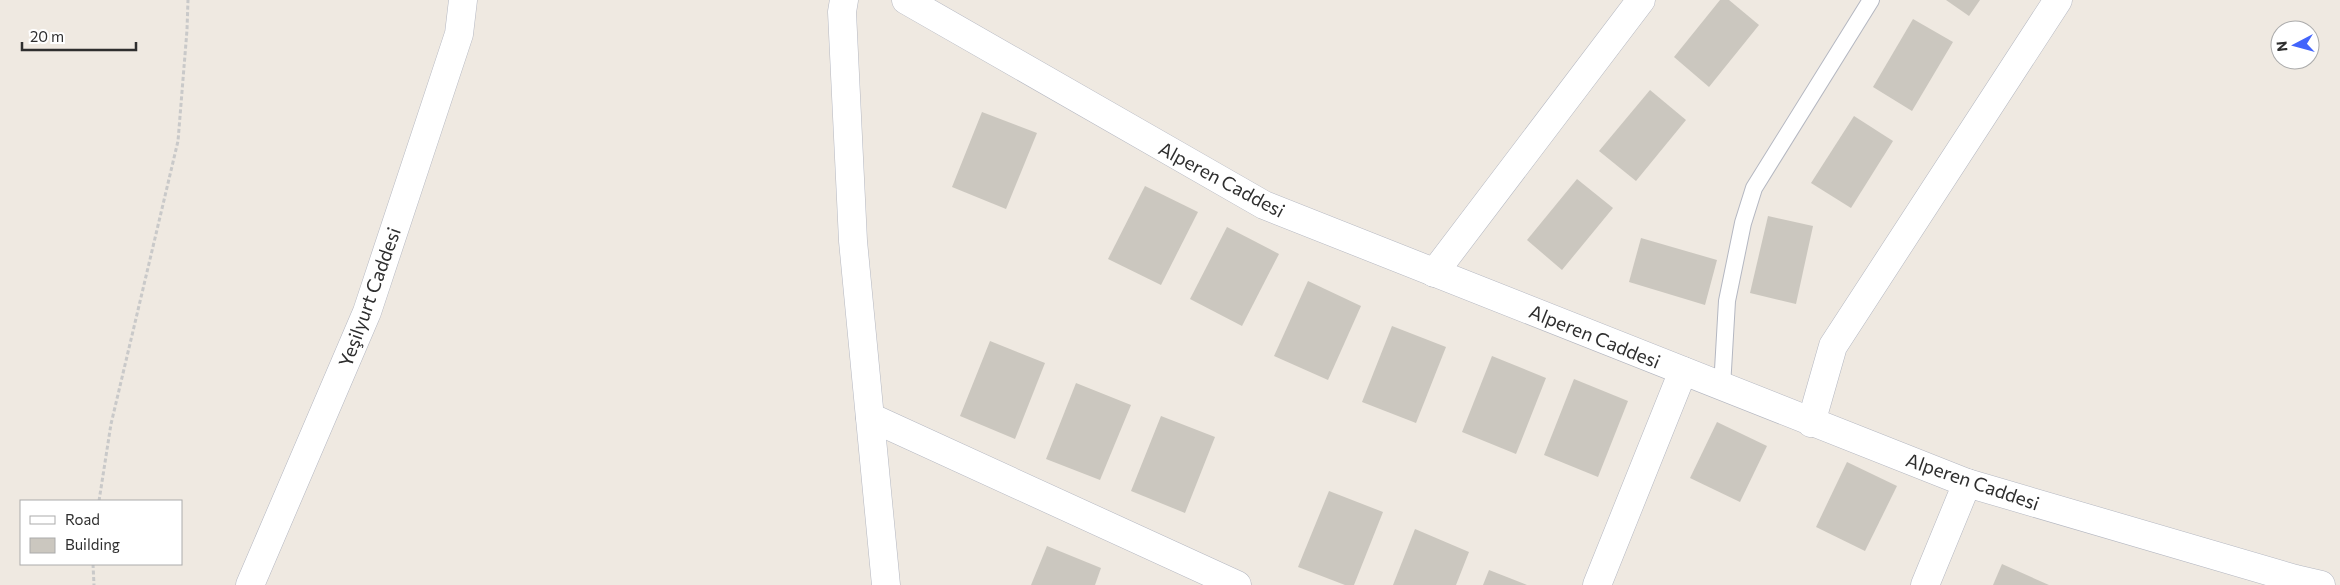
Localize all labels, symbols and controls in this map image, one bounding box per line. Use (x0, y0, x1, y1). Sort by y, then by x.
scale bar (22, 20, 136, 52)
north arrow (2270, 20, 2320, 70)
text: 20 m (30, 27, 64, 45)
text: N (2273, 40, 2291, 53)
street label: Alperen Caddesi (1155, 136, 1289, 222)
street label: Yeşilyurt Caddesi (333, 224, 405, 370)
street label: Alperen Caddesi (1526, 299, 1664, 373)
street label: Alperen Caddesi (1903, 447, 2043, 515)
legend (20, 500, 182, 565)
text: Road (65, 510, 100, 528)
text: Building (65, 535, 120, 553)

